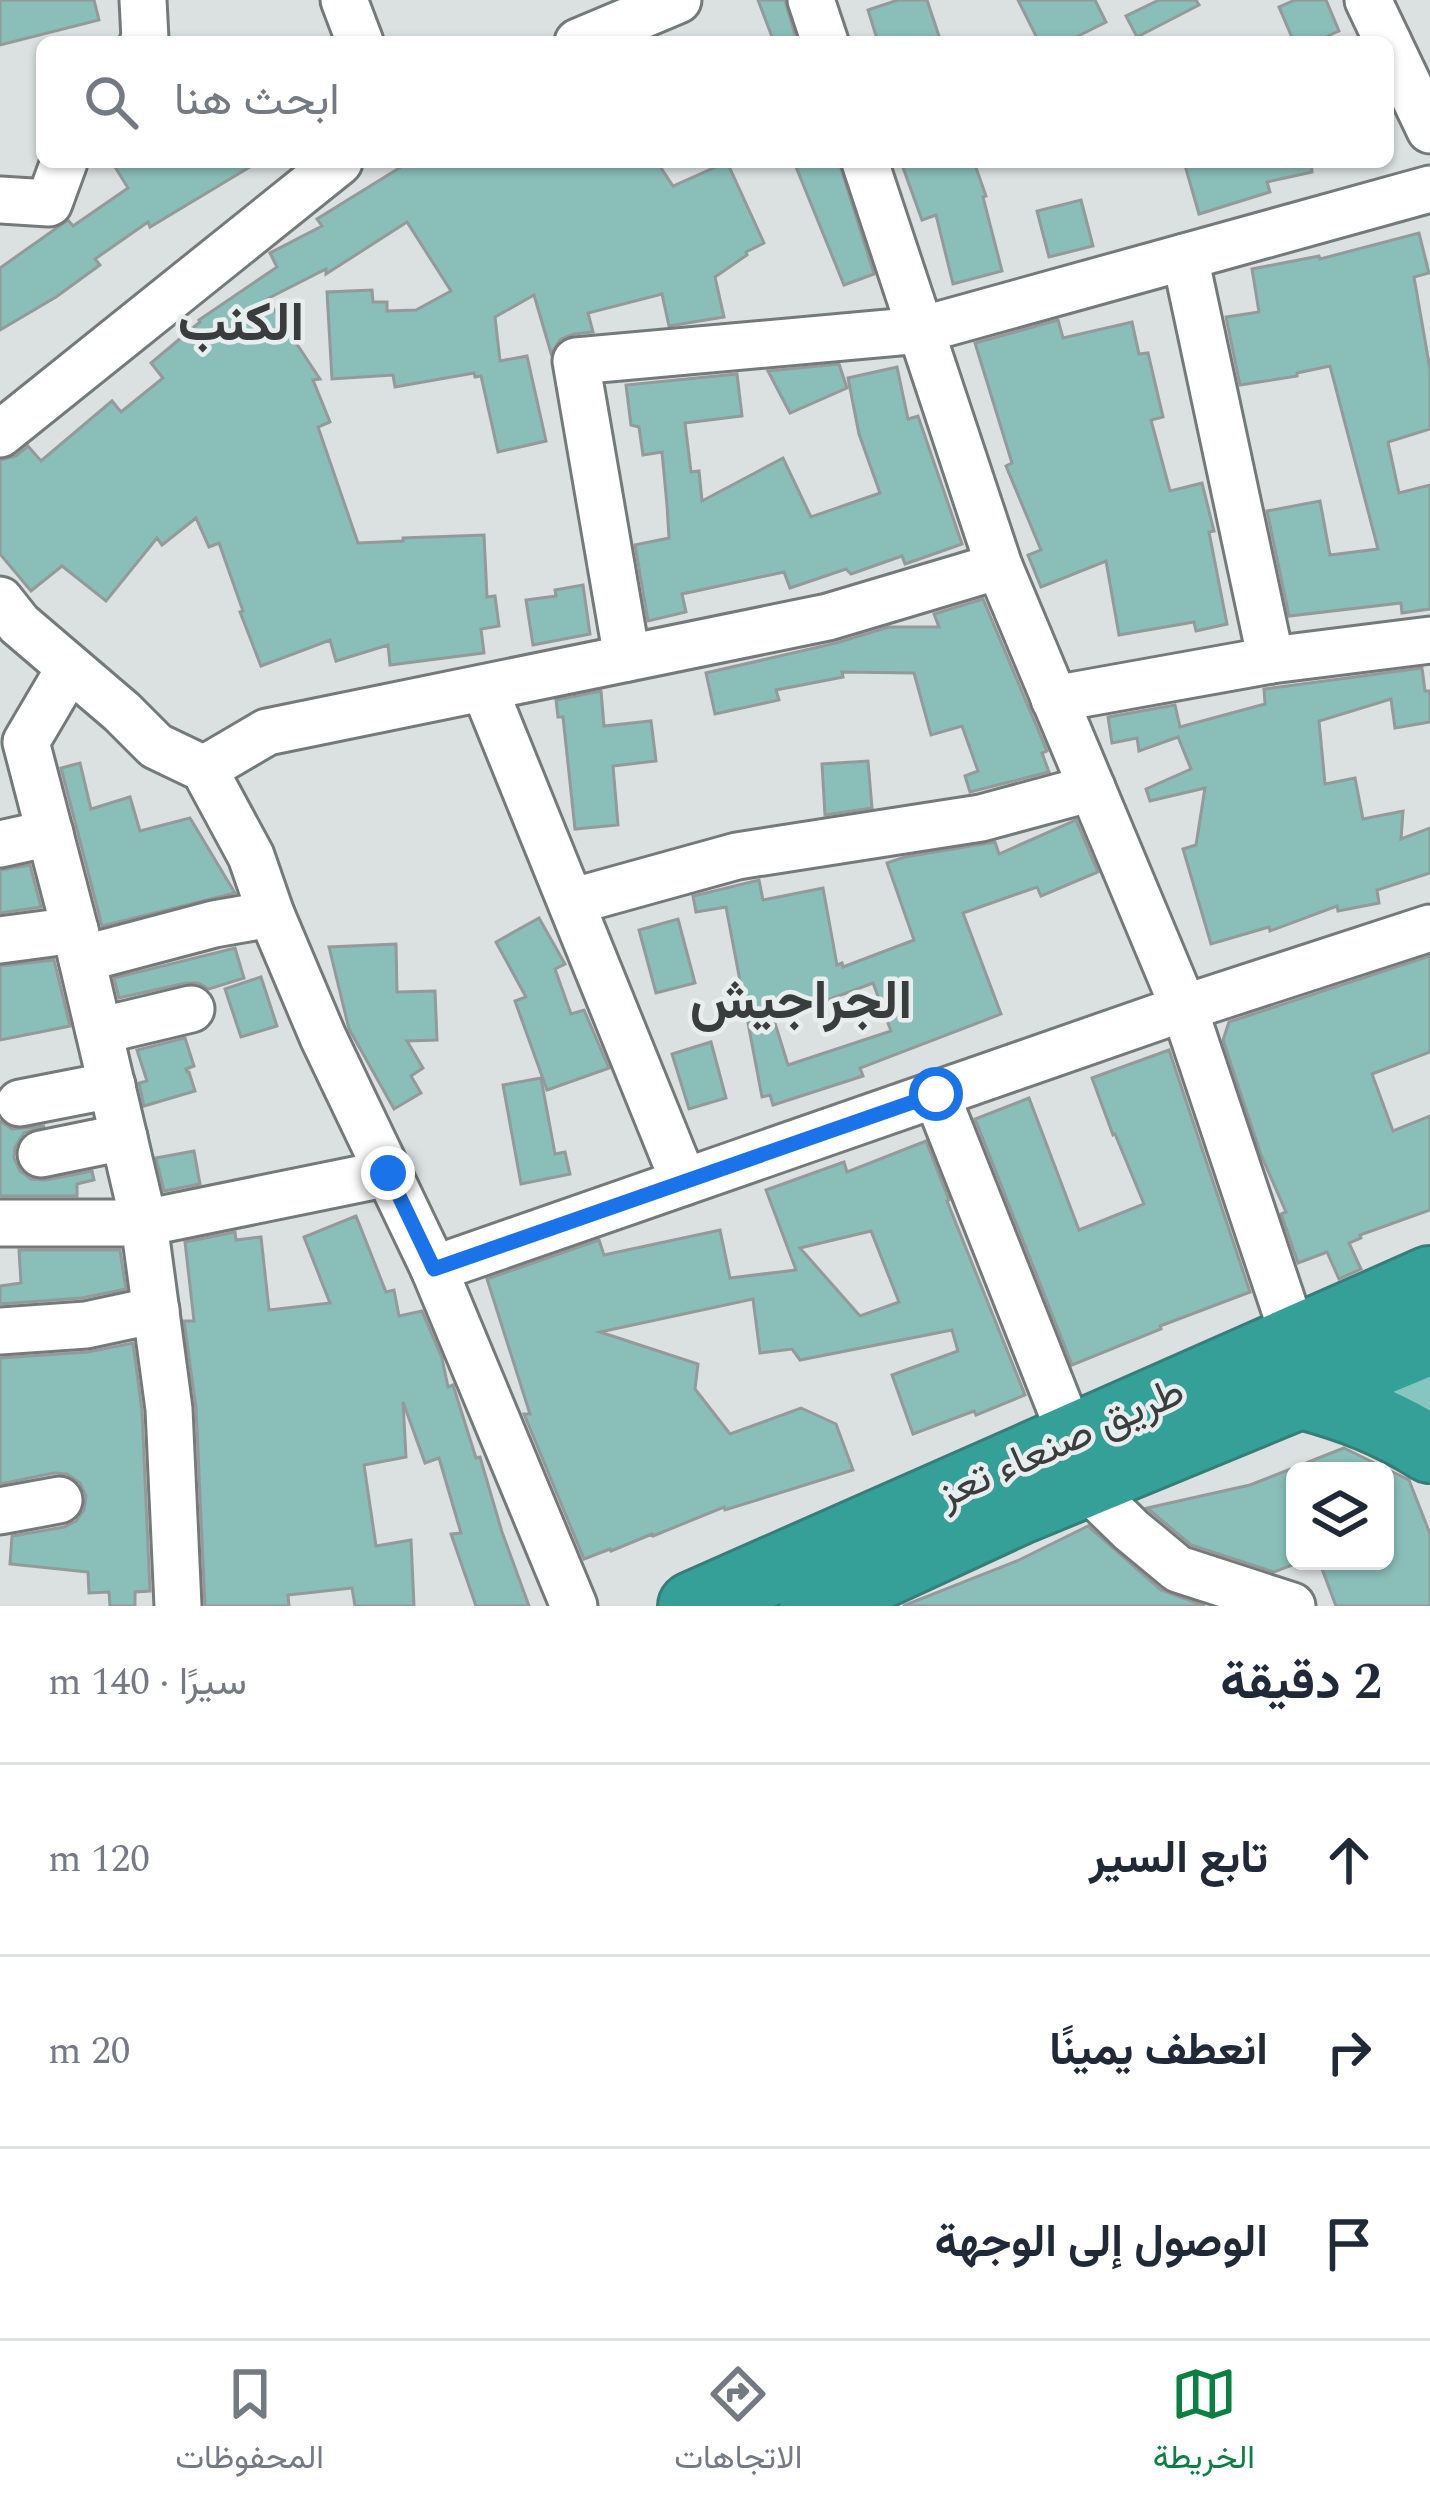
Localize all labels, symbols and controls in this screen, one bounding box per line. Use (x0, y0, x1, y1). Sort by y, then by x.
search box (36, 36, 1394, 168)
text: ابحث هنا (174, 66, 340, 135)
icon: search (78, 69, 144, 135)
district label: الكنب (178, 283, 304, 365)
district label: الجراجيش (690, 961, 912, 1043)
route start (909, 1067, 963, 1121)
route end (361, 1146, 415, 1200)
street label: طريق صنعاء تعز (926, 1360, 1195, 1526)
map controls (1286, 1462, 1394, 1570)
button: layers (1286, 1462, 1394, 1570)
text: 2 دقيقة (1220, 1644, 1382, 1722)
text: سيرًا · 140 m (48, 1653, 247, 1712)
text: تابع السير (1089, 1824, 1268, 1893)
icon: ahead (1316, 1827, 1382, 1893)
text: 120 m (48, 1830, 150, 1889)
text: انعطف يمينًا (1049, 2016, 1268, 2085)
icon: right (1316, 2019, 1382, 2085)
text: 20 m (48, 2022, 130, 2081)
text: الوصول إلى الوجهة (934, 2208, 1268, 2277)
icon: arrive (1316, 2211, 1382, 2277)
tab: المحفوظات (175, 2361, 324, 2486)
tab: الاتجاهات (674, 2361, 802, 2486)
tab: الخريطة (1153, 2361, 1255, 2486)

